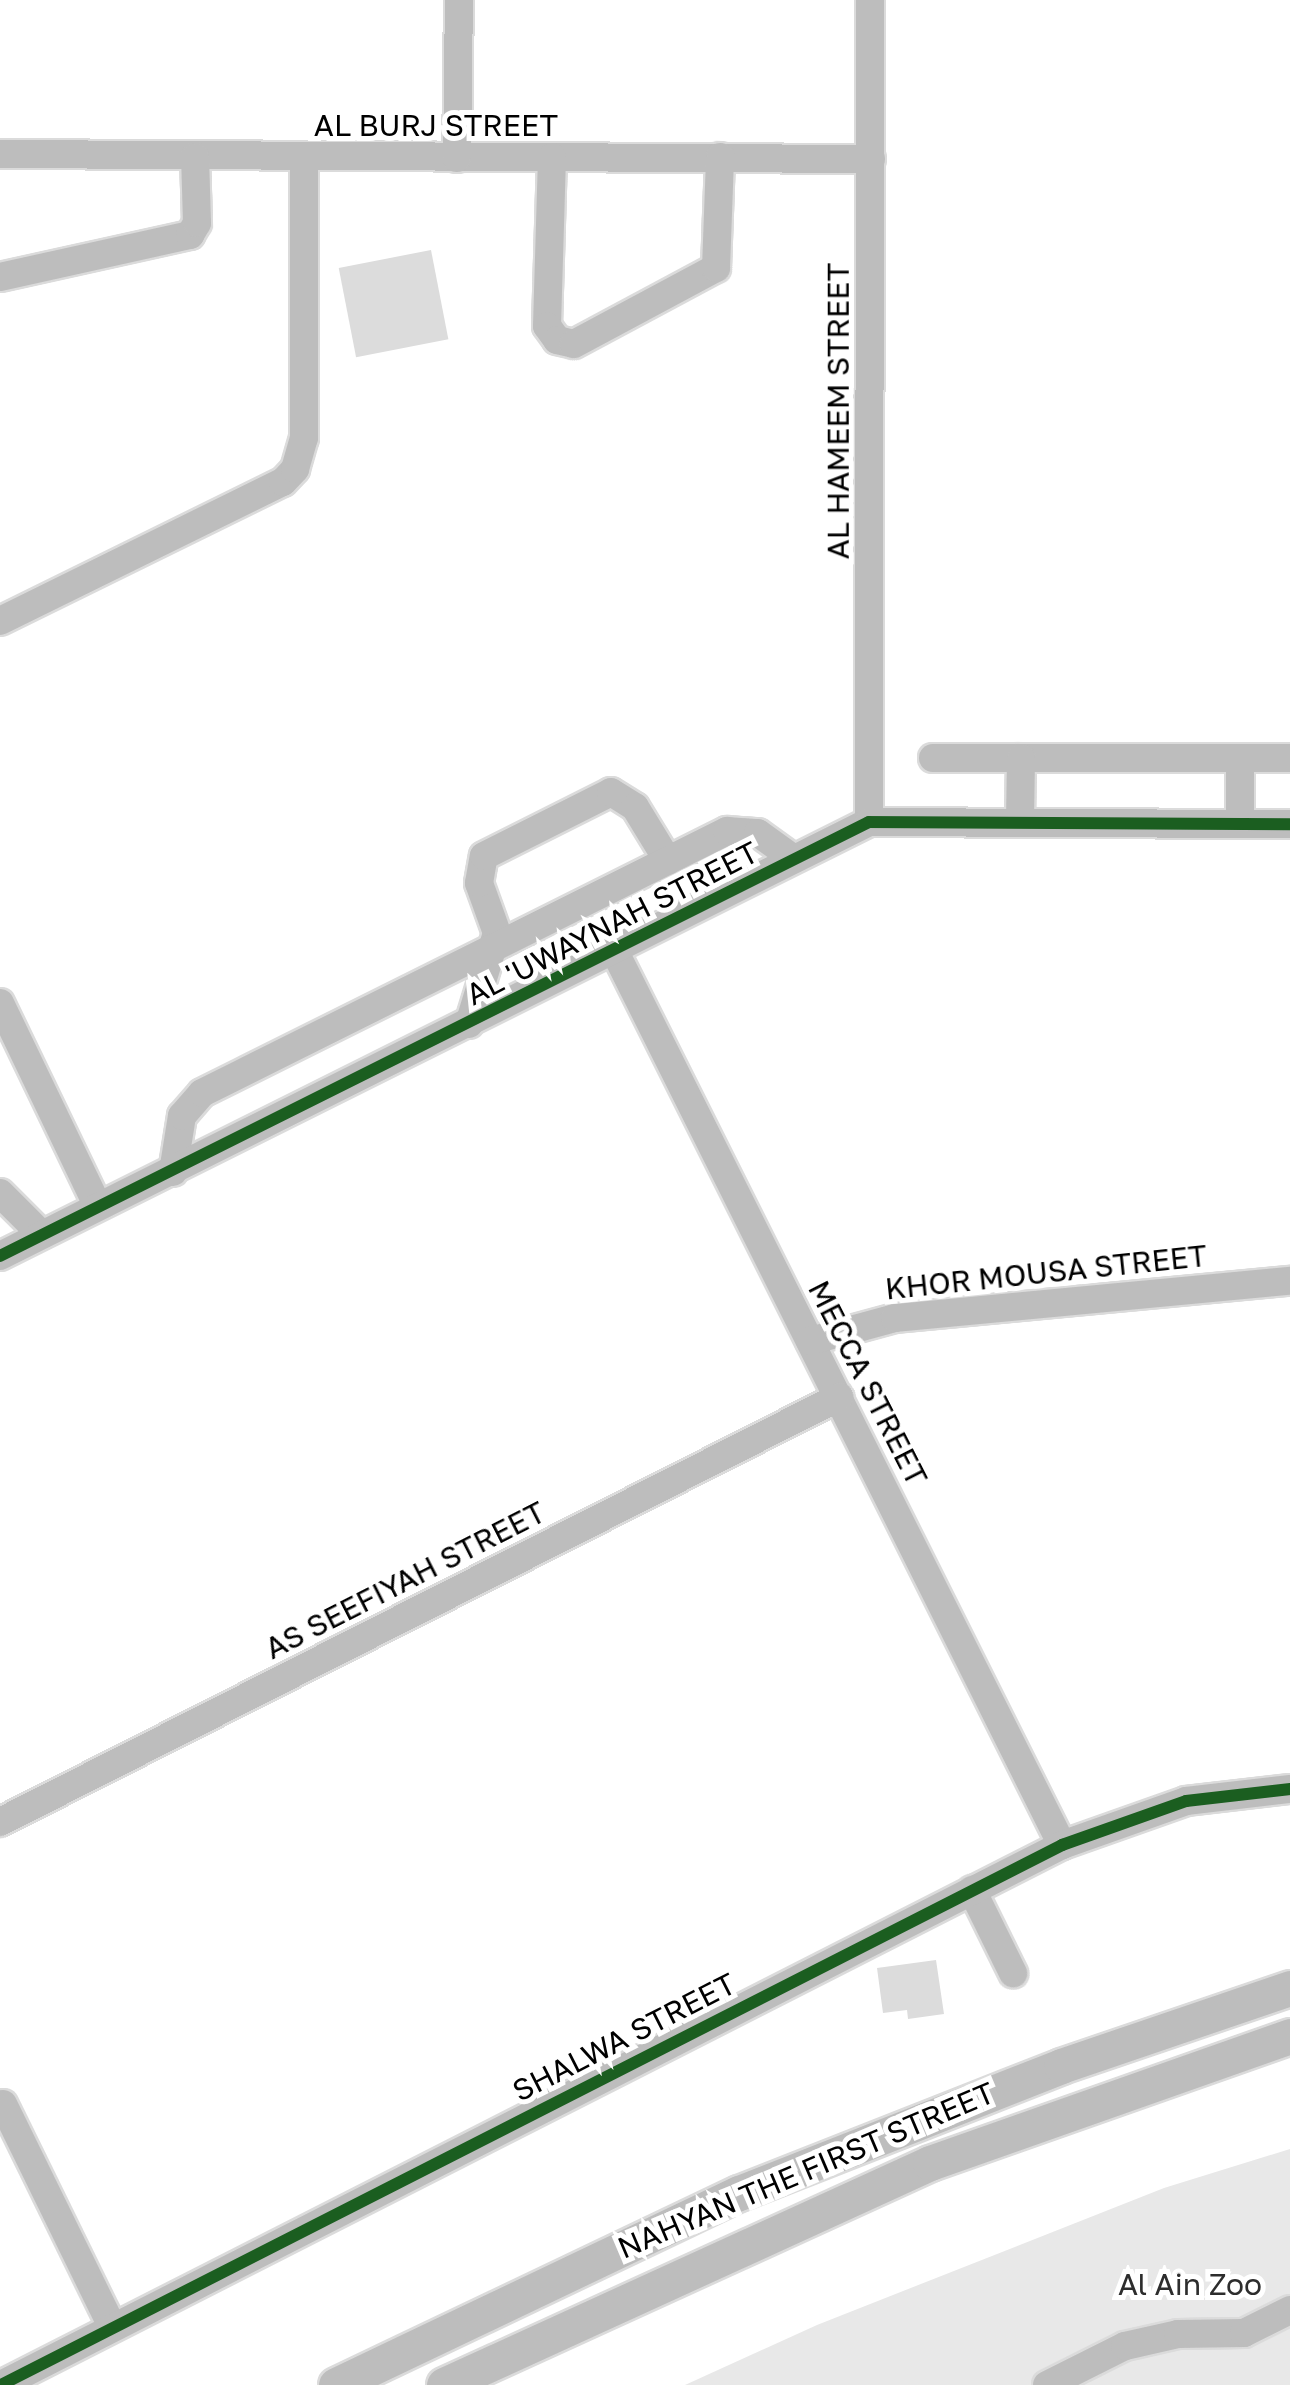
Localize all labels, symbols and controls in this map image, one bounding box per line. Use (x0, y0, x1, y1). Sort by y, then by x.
street label: AL BURJ STREET (314, 107, 558, 143)
street label: AL HAMEEM STREET (820, 263, 856, 559)
street label: AL 'UWAYNAH STREET (460, 834, 764, 1012)
street label: KHOR MOUSA STREET (883, 1237, 1209, 1307)
street label: MECCA STREET (801, 1275, 935, 1491)
street label: AS SEEFIYAH STREET (259, 1494, 551, 1666)
street label: SHALWA STREET (507, 1965, 741, 2109)
street label: NAHYAN THE FIRST STREET (612, 2074, 1000, 2266)
park label: Al Ain Zoo (1118, 2266, 1262, 2302)

